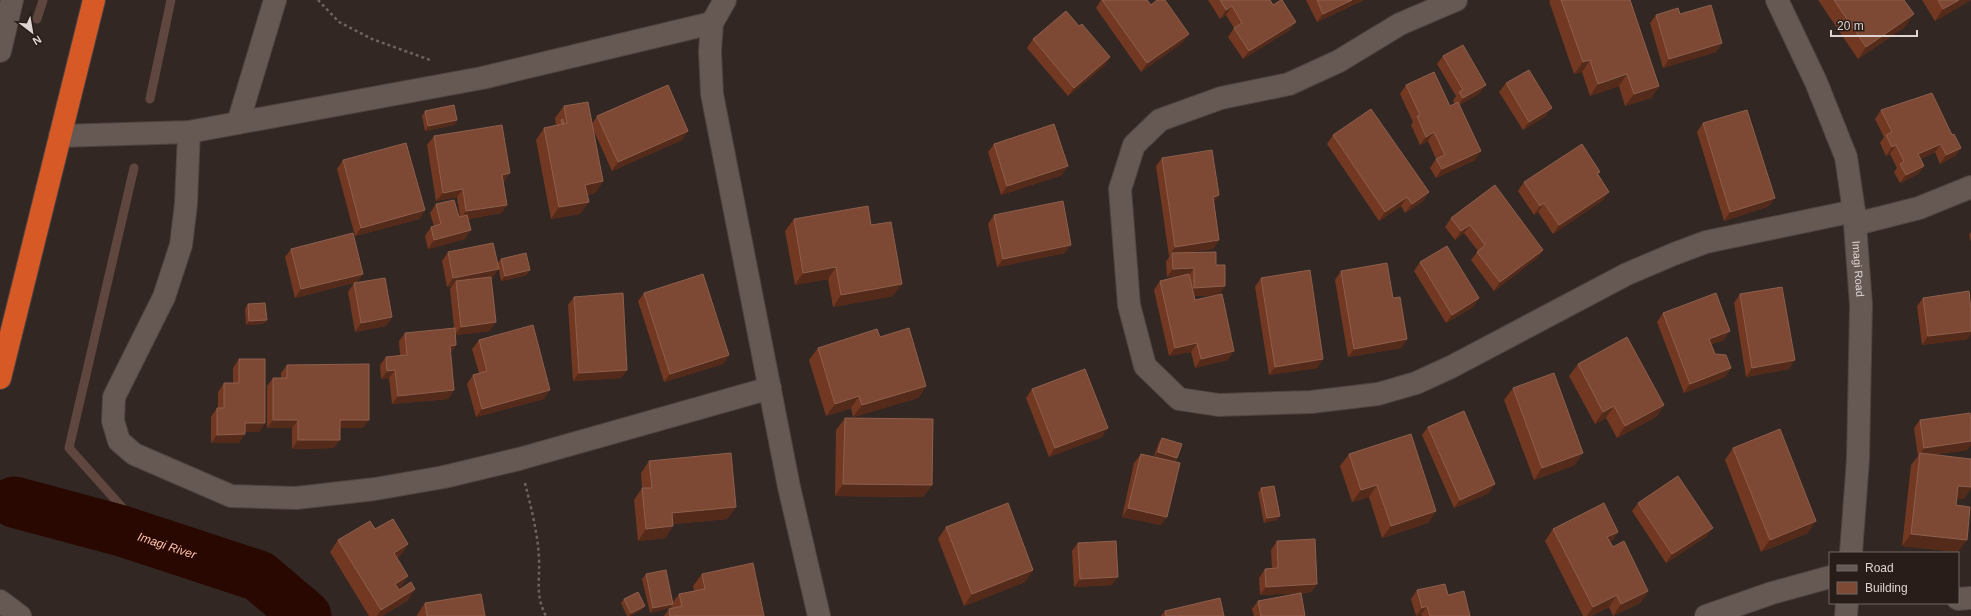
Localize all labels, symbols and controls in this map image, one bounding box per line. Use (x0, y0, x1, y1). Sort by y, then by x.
north arrow (12, 12, 52, 52)
scale bar (1831, 12, 1917, 38)
text: 20 m (1837, 19, 1864, 33)
text: N (31, 33, 44, 48)
street label: Imagi Road (1850, 240, 1866, 297)
water label: Imagi River (136, 530, 199, 562)
legend (1829, 552, 1959, 604)
text: Road (1865, 561, 1894, 575)
text: Building (1865, 581, 1908, 595)

